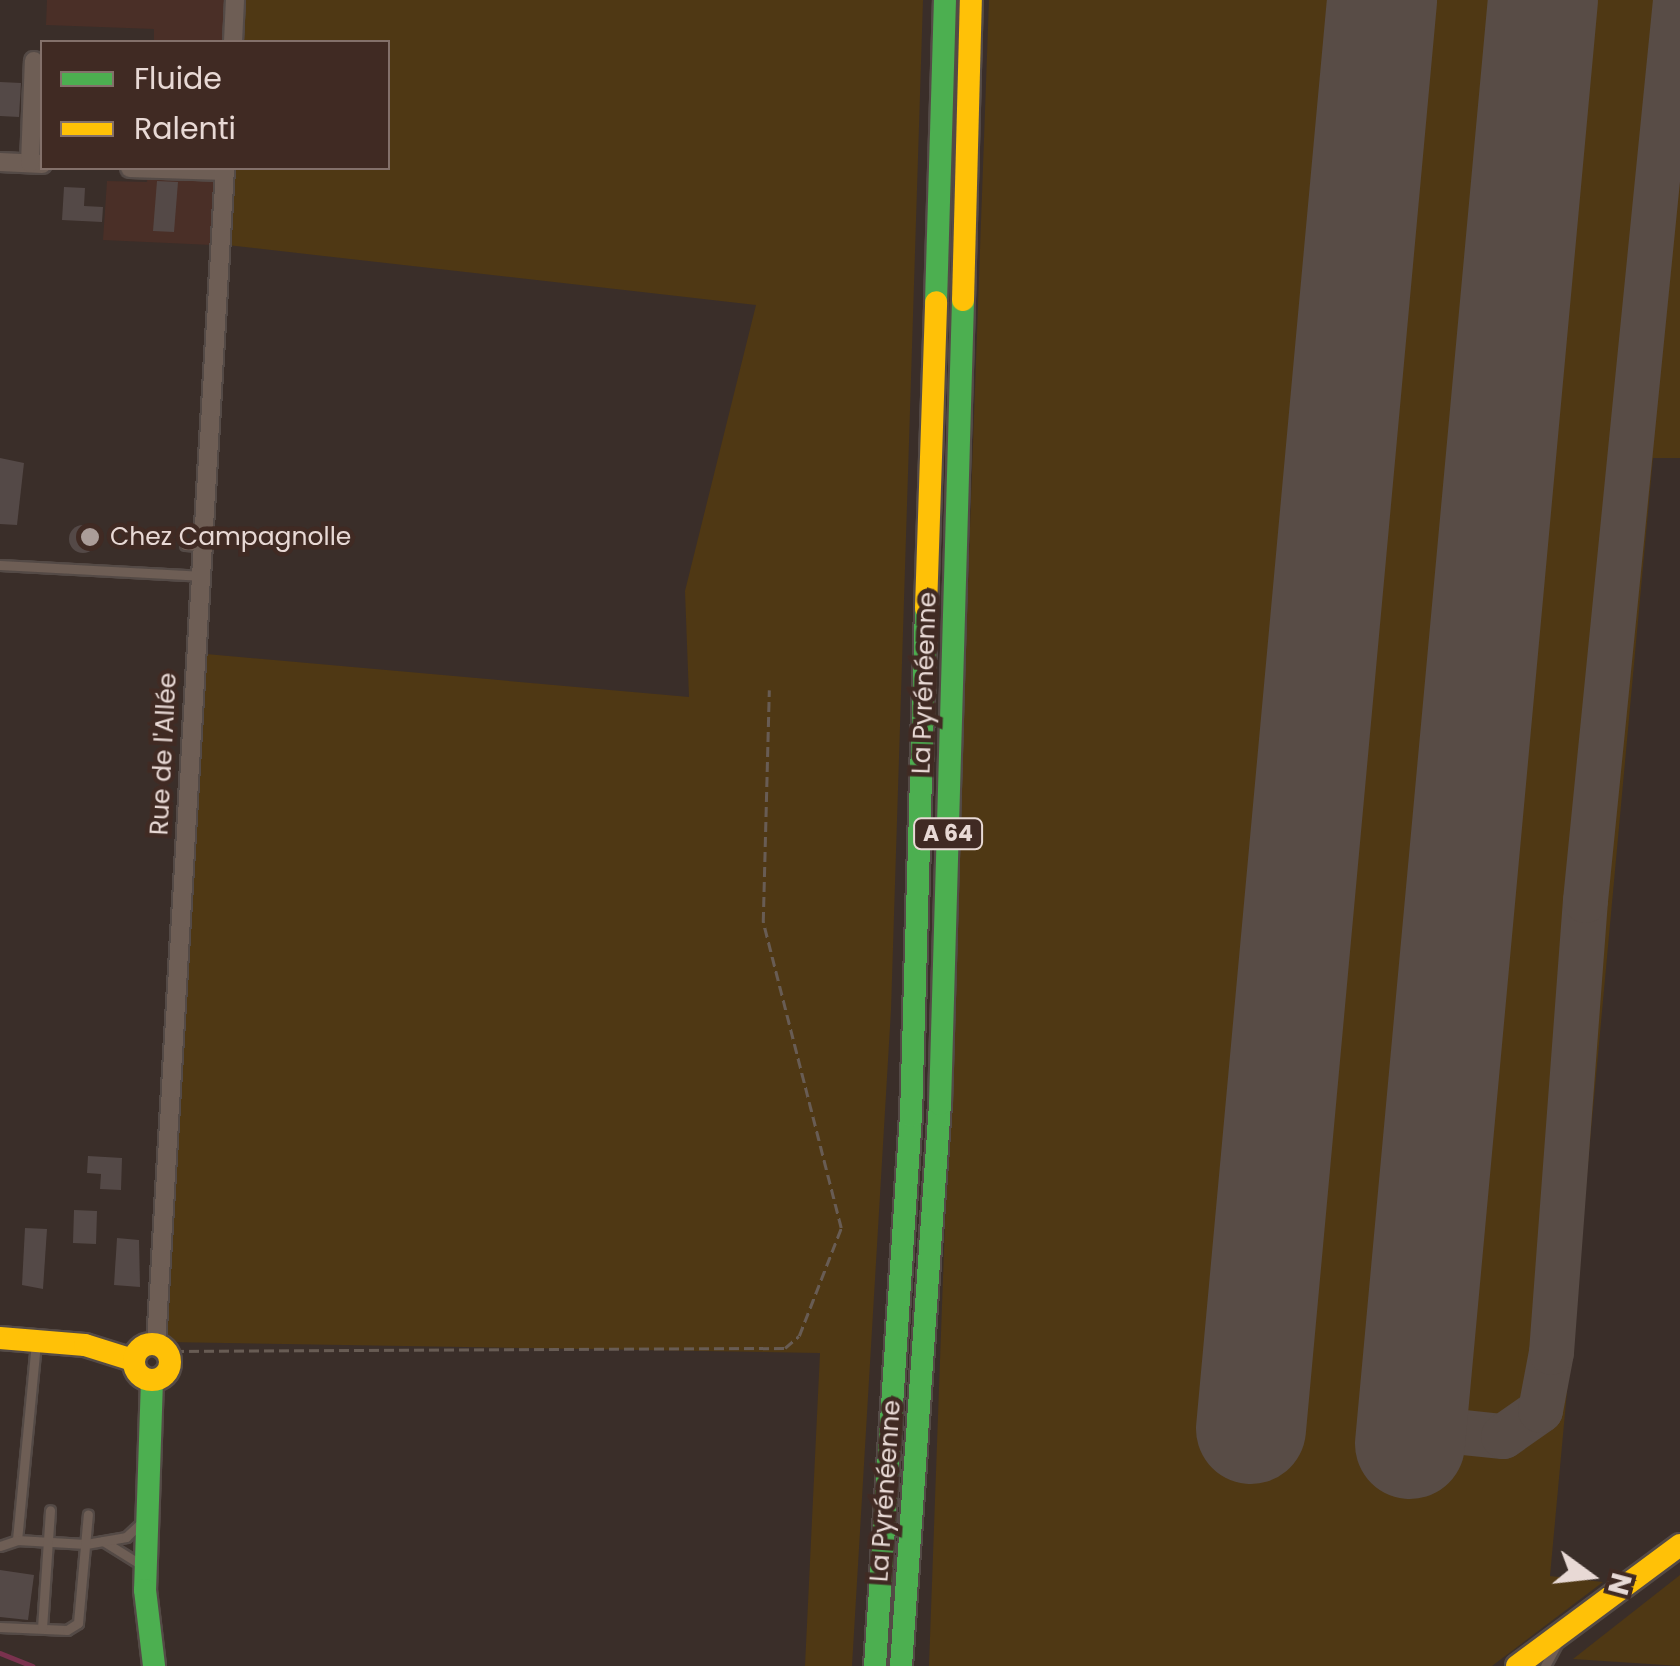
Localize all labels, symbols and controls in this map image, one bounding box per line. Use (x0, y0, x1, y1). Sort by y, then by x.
legend (40, 40, 390, 170)
text: Fluide (134, 57, 222, 100)
text: Ralenti (134, 107, 236, 150)
place label: Chez Campagnolle (110, 522, 351, 552)
marker: Chez Campagnolle (79, 526, 101, 548)
street label: La Pyrénéenne (907, 591, 943, 775)
street label: Rue de l'Allée (145, 672, 183, 836)
road number: A 64 (913, 817, 983, 851)
street label: La Pyrénéenne (865, 1399, 907, 1583)
north arrow (1540, 1526, 1640, 1626)
text: N (1598, 1569, 1641, 1599)

